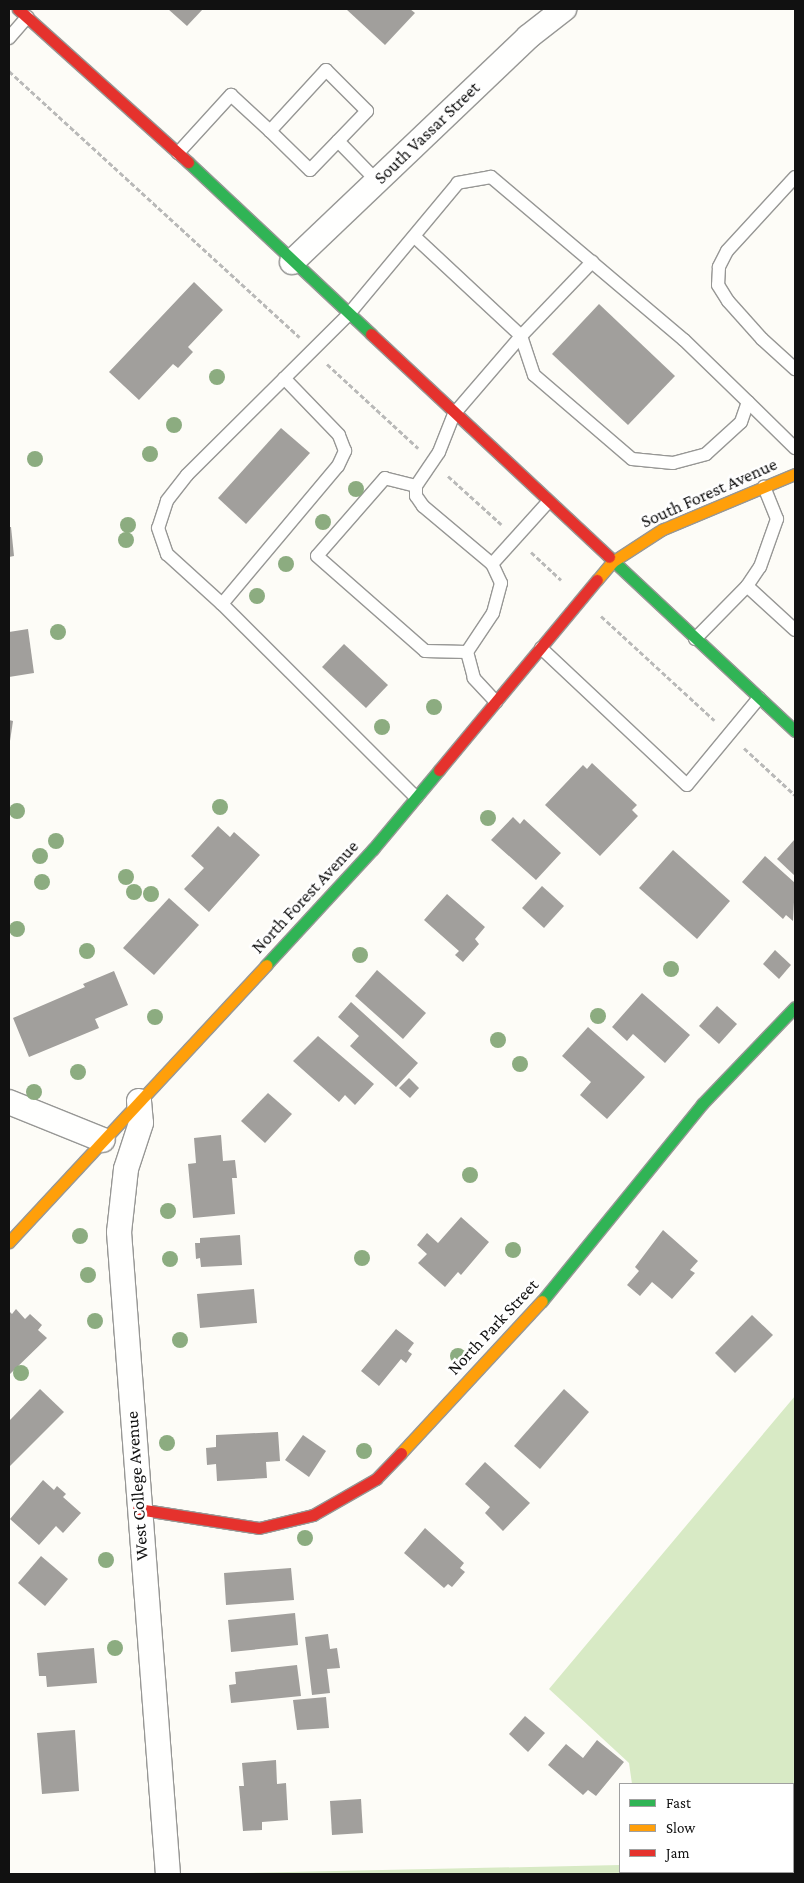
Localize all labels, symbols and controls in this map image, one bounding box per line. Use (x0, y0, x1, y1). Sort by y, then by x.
street label: South Vassar Street (370, 77, 484, 189)
street label: South Forest Avenue (638, 453, 780, 533)
street label: North Forest Avenue (247, 836, 363, 958)
street label: North Park Street (443, 1274, 543, 1380)
street label: West College Avenue (121, 1411, 153, 1561)
legend (619, 1783, 794, 1873)
text: Fast (666, 1795, 691, 1811)
text: Slow (666, 1820, 695, 1836)
text: Jam (666, 1845, 689, 1861)

